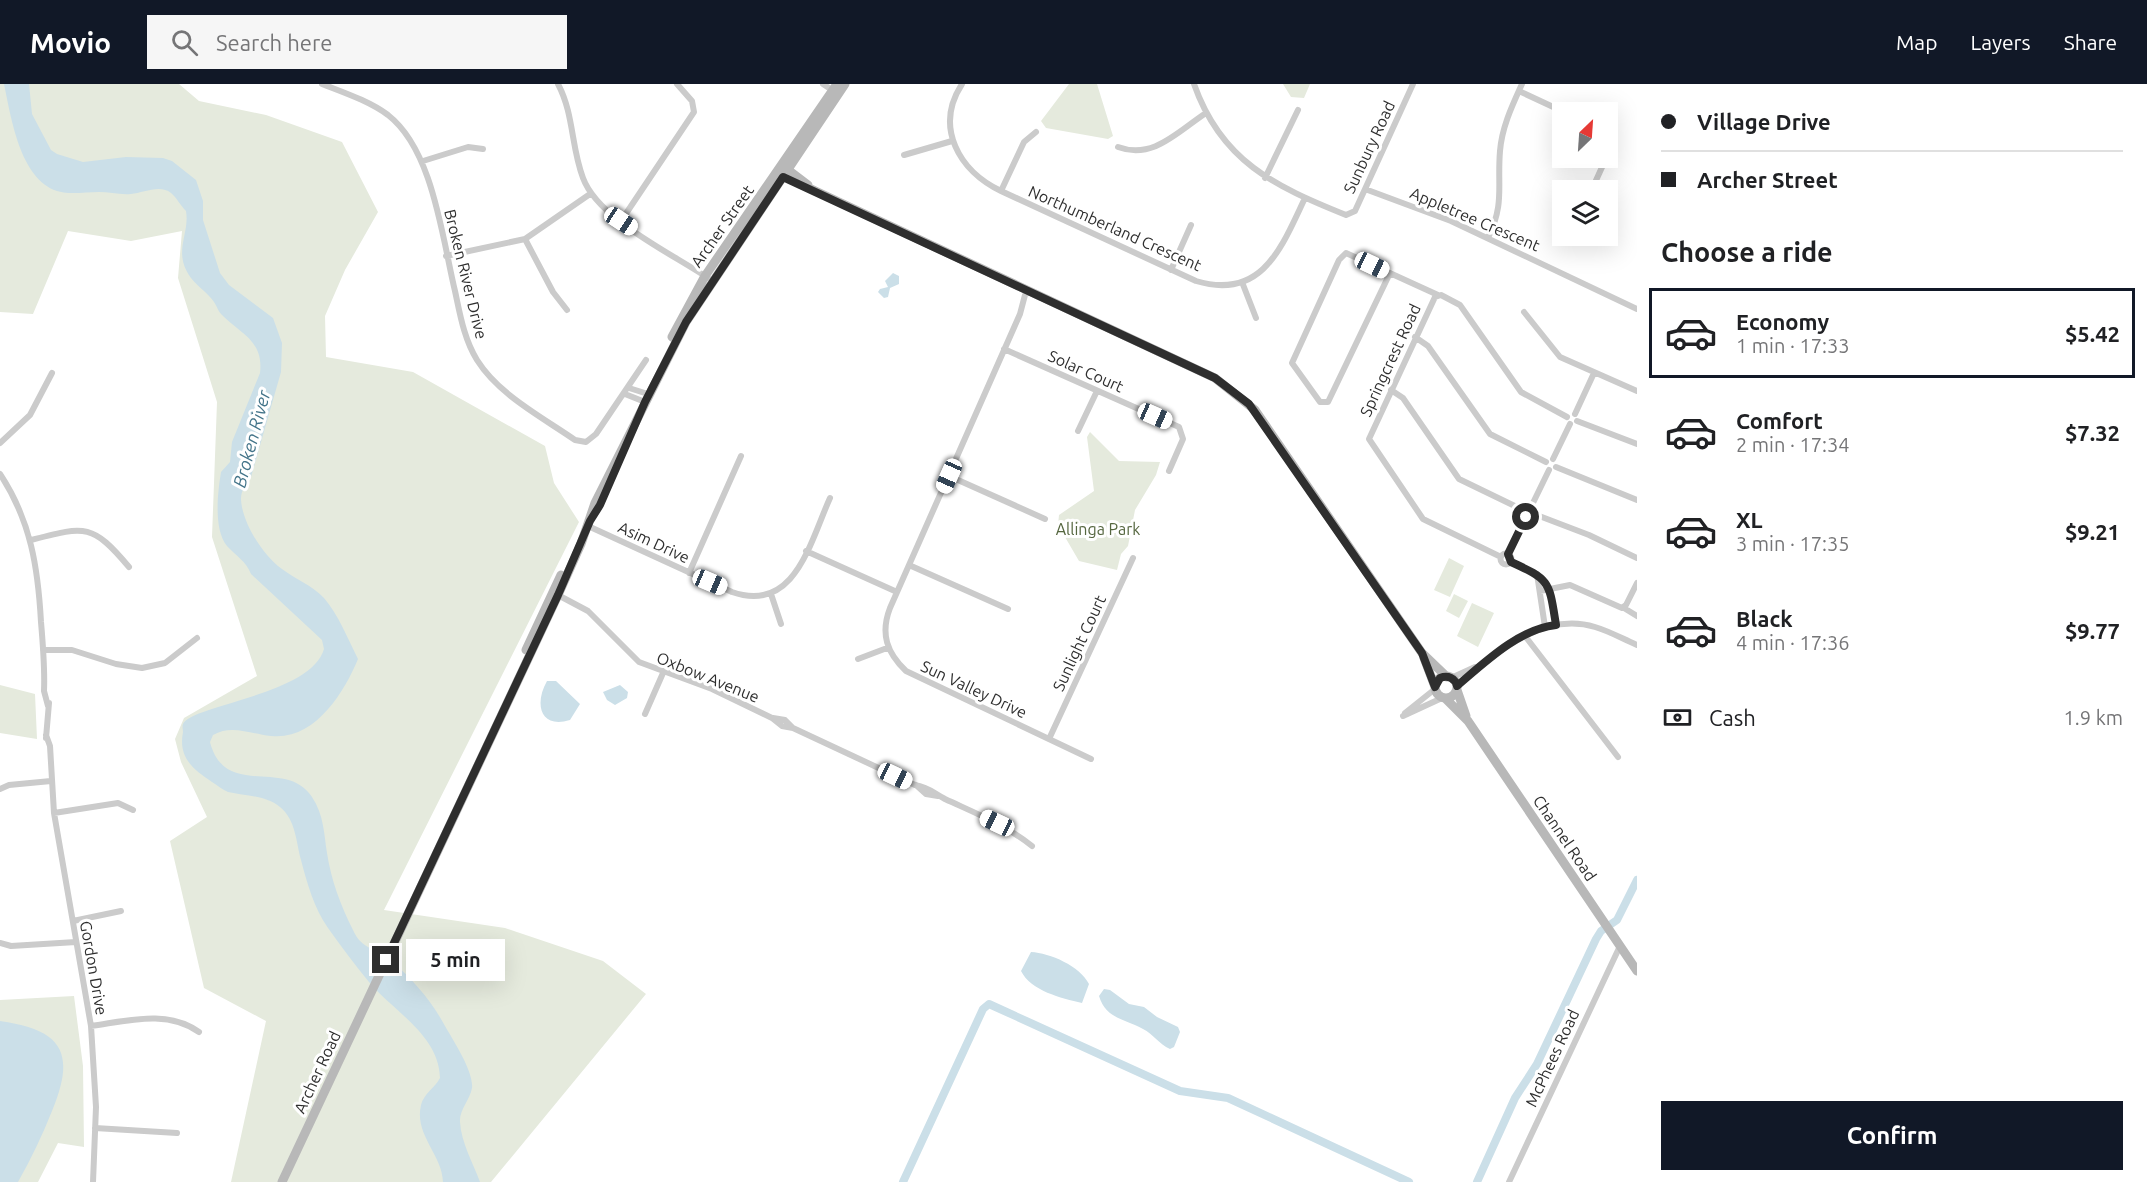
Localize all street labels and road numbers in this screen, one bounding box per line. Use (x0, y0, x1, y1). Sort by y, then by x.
street label: Sunbury Road (1340, 98, 1398, 196)
street label: Archer Street (687, 181, 757, 271)
street label: Northumberland Crescent (1026, 182, 1205, 275)
street label: Appletree Crescent (1407, 184, 1543, 255)
street label: Broken River Drive (441, 207, 491, 341)
street label: Springcrest Road (1356, 301, 1424, 419)
street label: Solar Court (1046, 346, 1127, 396)
street label: Asim Drive (615, 518, 693, 566)
street label: Sunlight Court (1049, 592, 1109, 694)
street label: Oxbow Avenue (654, 648, 762, 706)
street label: Sun Valley Drive (918, 657, 1030, 721)
street label: Channel Road (1530, 792, 1600, 884)
street label: Gordon Drive (77, 919, 111, 1017)
street label: McPhees Road (1522, 1007, 1582, 1109)
street label: Archer Road (290, 1028, 344, 1116)

